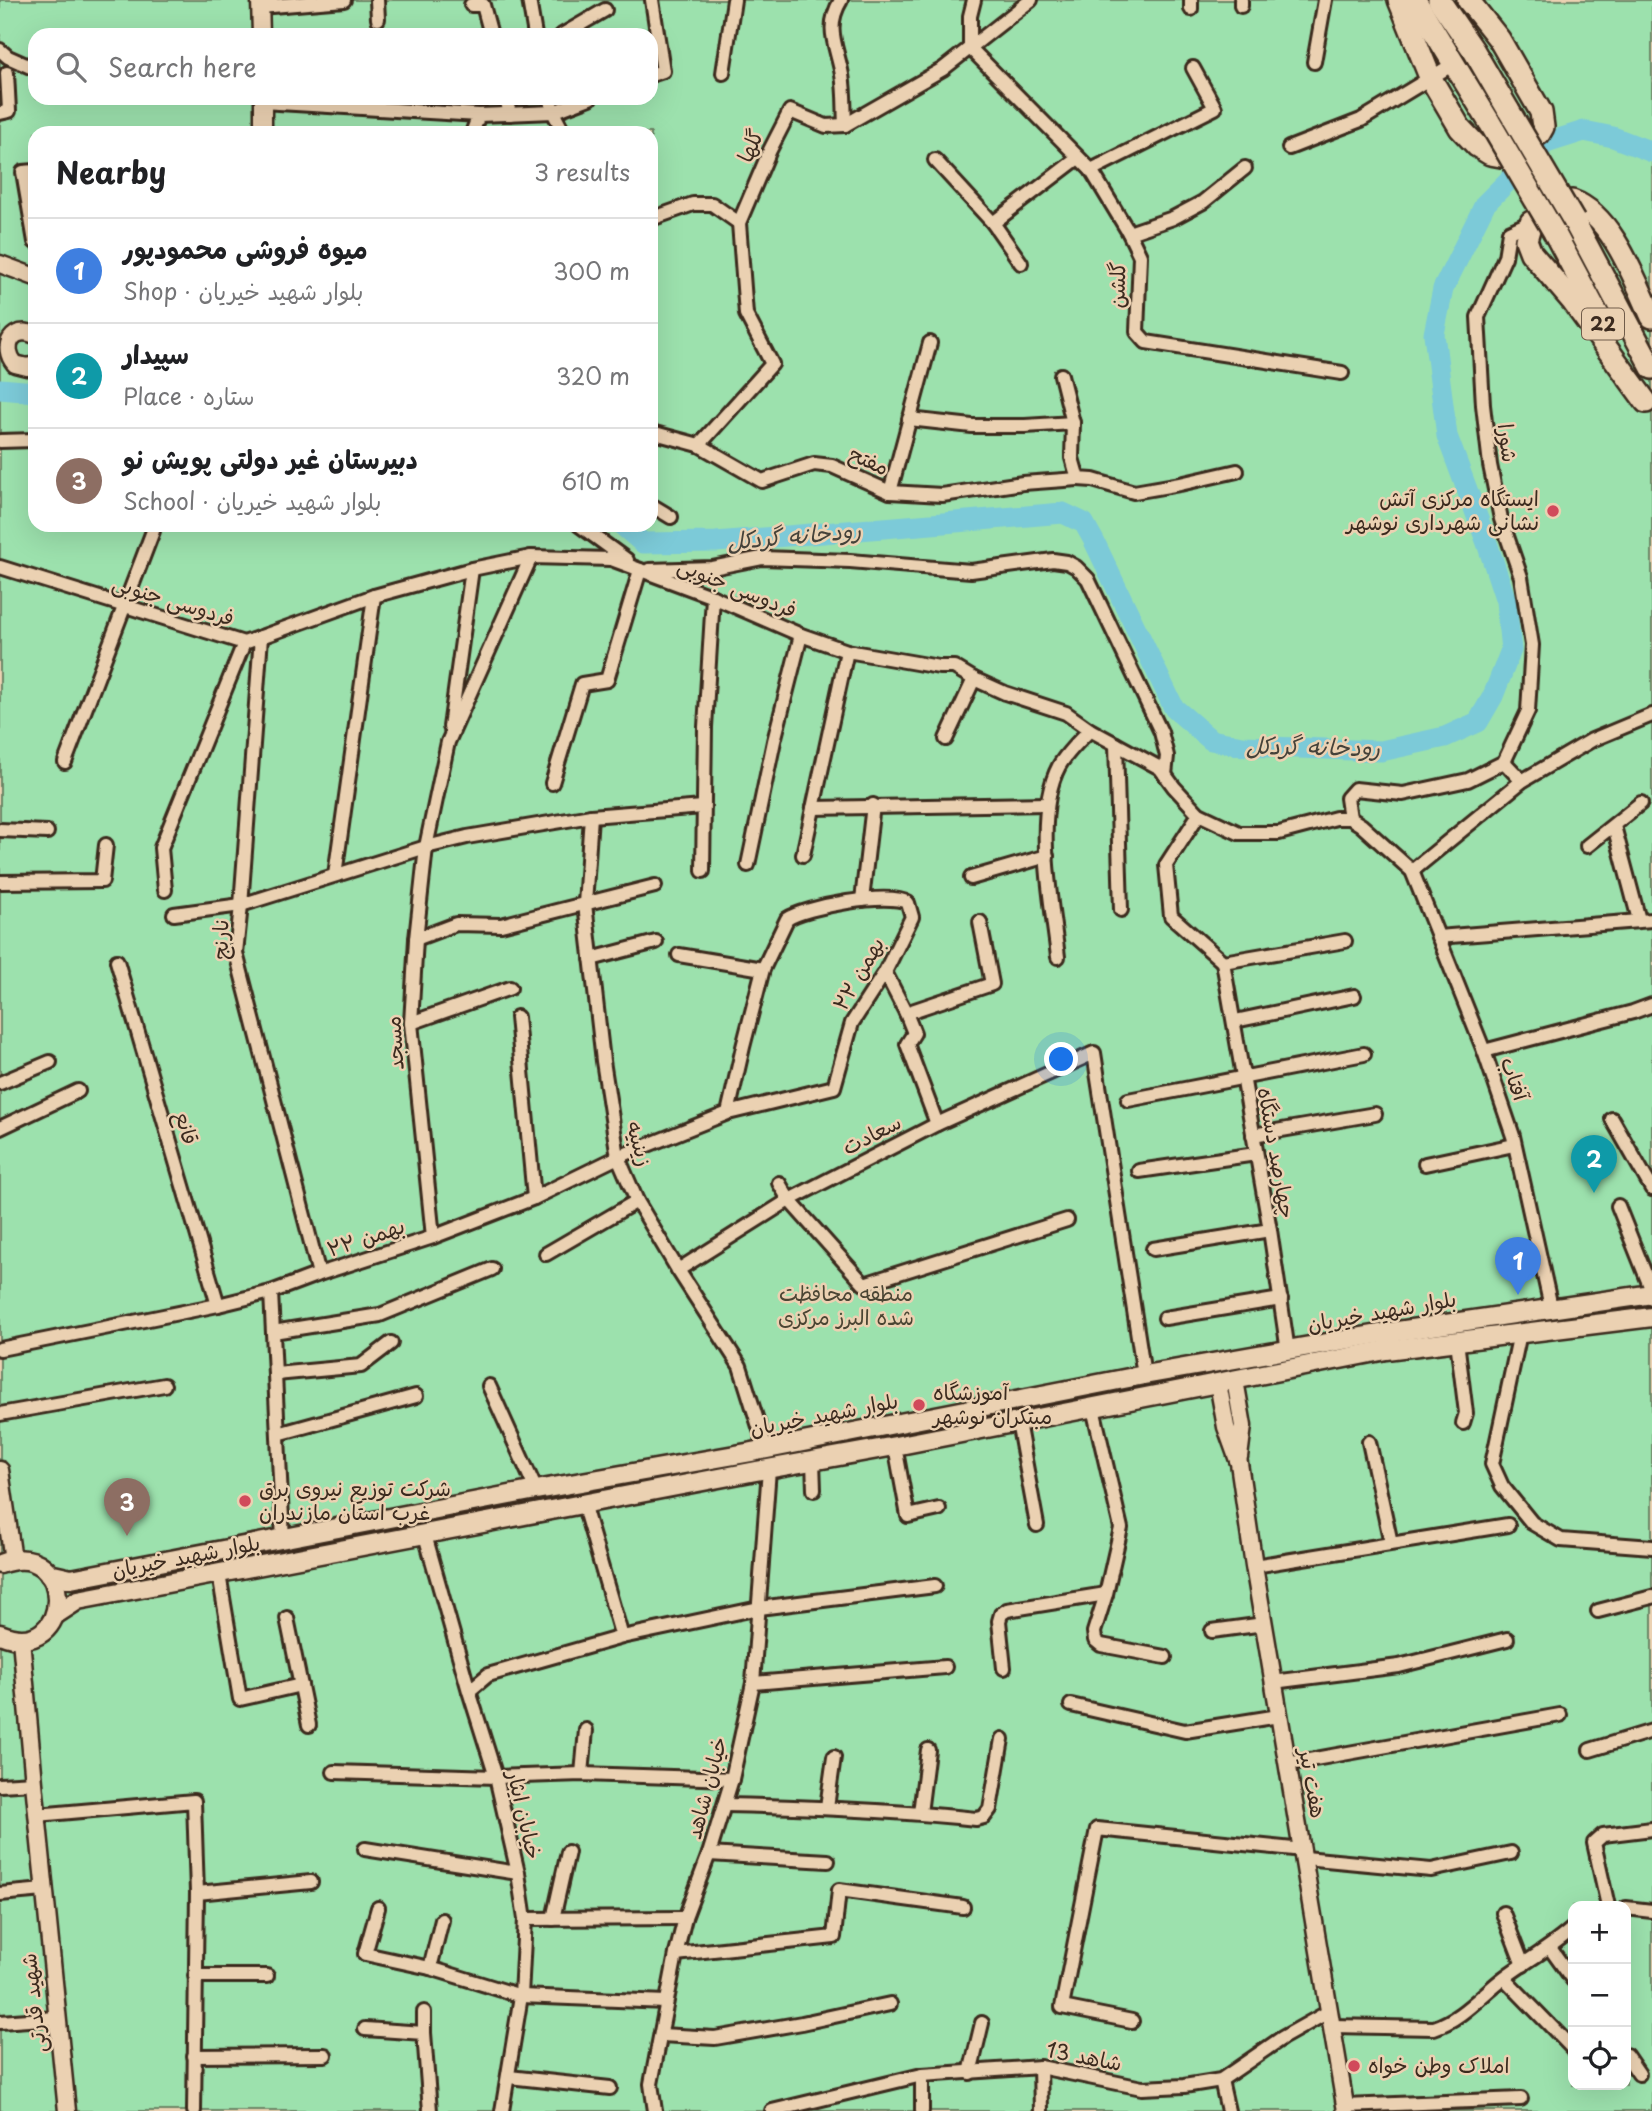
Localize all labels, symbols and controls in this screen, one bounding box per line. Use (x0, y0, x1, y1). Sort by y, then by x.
search box (28, 28, 658, 105)
text: Search here (108, 47, 257, 86)
icon: search (52, 48, 90, 86)
street label: گلها (728, 123, 771, 167)
text: Nearby (56, 149, 166, 194)
text: 3 results (534, 154, 630, 189)
text: میوه فروشی محمودپور (123, 229, 368, 268)
text: 1 (74, 253, 85, 288)
text: 300 m (553, 253, 630, 288)
street label: گلشن (1100, 261, 1132, 309)
text: Shop · بلوار شهید خیریان (123, 273, 363, 308)
road number: 22 (1582, 308, 1624, 340)
text: سپیدار (123, 334, 189, 373)
text: 2 (71, 358, 87, 393)
text: 320 m (556, 358, 630, 393)
text: Place · ستاره (123, 378, 255, 413)
street label: شورا (1491, 421, 1527, 464)
street label: مفتح (845, 436, 895, 482)
text: دبیرستان غیر دولتی پویش نو (123, 439, 418, 478)
text: 3 (71, 463, 87, 498)
text: 610 m (562, 463, 630, 498)
place label: ایستگاه مرکزی آتش نشانی شهرداری نوشهر (1344, 481, 1539, 537)
text: School · بلوار شهید خیریان (123, 483, 381, 518)
marker: ایستگاه مرکزی آتش نشانی شهرداری نوشهر (1545, 503, 1561, 519)
water label: رودخانه گردکل (725, 511, 863, 558)
street label: فردوسی جنوبی (673, 548, 802, 625)
street label: فردوسی جنوبی (109, 565, 239, 633)
water label: رودخانه گردکل (1245, 727, 1381, 764)
street label: نارنج (203, 918, 235, 960)
street label: ۲۲ بهمن (823, 930, 891, 1016)
street label: مسجد (375, 1015, 411, 1071)
your location (1044, 1042, 1078, 1076)
street label: آفتاب (1494, 1052, 1539, 1105)
street label: چهارصد دستگاه (1251, 1085, 1305, 1221)
street label: سعادت (836, 1105, 906, 1162)
street label: قانع (167, 1107, 208, 1148)
street label: زینبیه (620, 1117, 662, 1170)
pin: 2 (1571, 1135, 1617, 1193)
street label: ۲۲ بهمن (322, 1208, 409, 1264)
pin: 1 (1495, 1237, 1541, 1295)
park label: منطقه محافظت شده البرز مرکزی (778, 1276, 914, 1332)
street label: بلوار شهید خیریان (1305, 1281, 1459, 1339)
place label: آموزشگاه مبتکران نوشهر (931, 1375, 1052, 1431)
street label: بلوار شهید خیریان (747, 1383, 901, 1443)
marker: آموزشگاه مبتکران نوشهر (911, 1397, 927, 1413)
place label: شرکت توزیع نیروی برق غرب استان مازندران (259, 1471, 451, 1527)
pin: 3 (104, 1478, 150, 1536)
marker: شرکت توزیع نیروی برق غرب استان مازندران (237, 1493, 253, 1509)
street label: بلوار شهید خیریان (109, 1525, 263, 1585)
street label: خیابان شاهد (676, 1733, 734, 1842)
street label: هفت تیر (1292, 1743, 1336, 1820)
street label: خیابان ایثار (500, 1765, 552, 1862)
map controls (1568, 1901, 1631, 2090)
button: + (1568, 1901, 1631, 1964)
street label: شهید قدرتی (11, 1952, 53, 2055)
button: − (1568, 1964, 1631, 2027)
button: locate (1568, 2027, 1631, 2090)
street label: شاهد 13 (1044, 2032, 1125, 2078)
place label: املاک وطن خواه (1368, 2048, 1510, 2080)
marker: املاک وطن خواه (1346, 2058, 1362, 2074)

